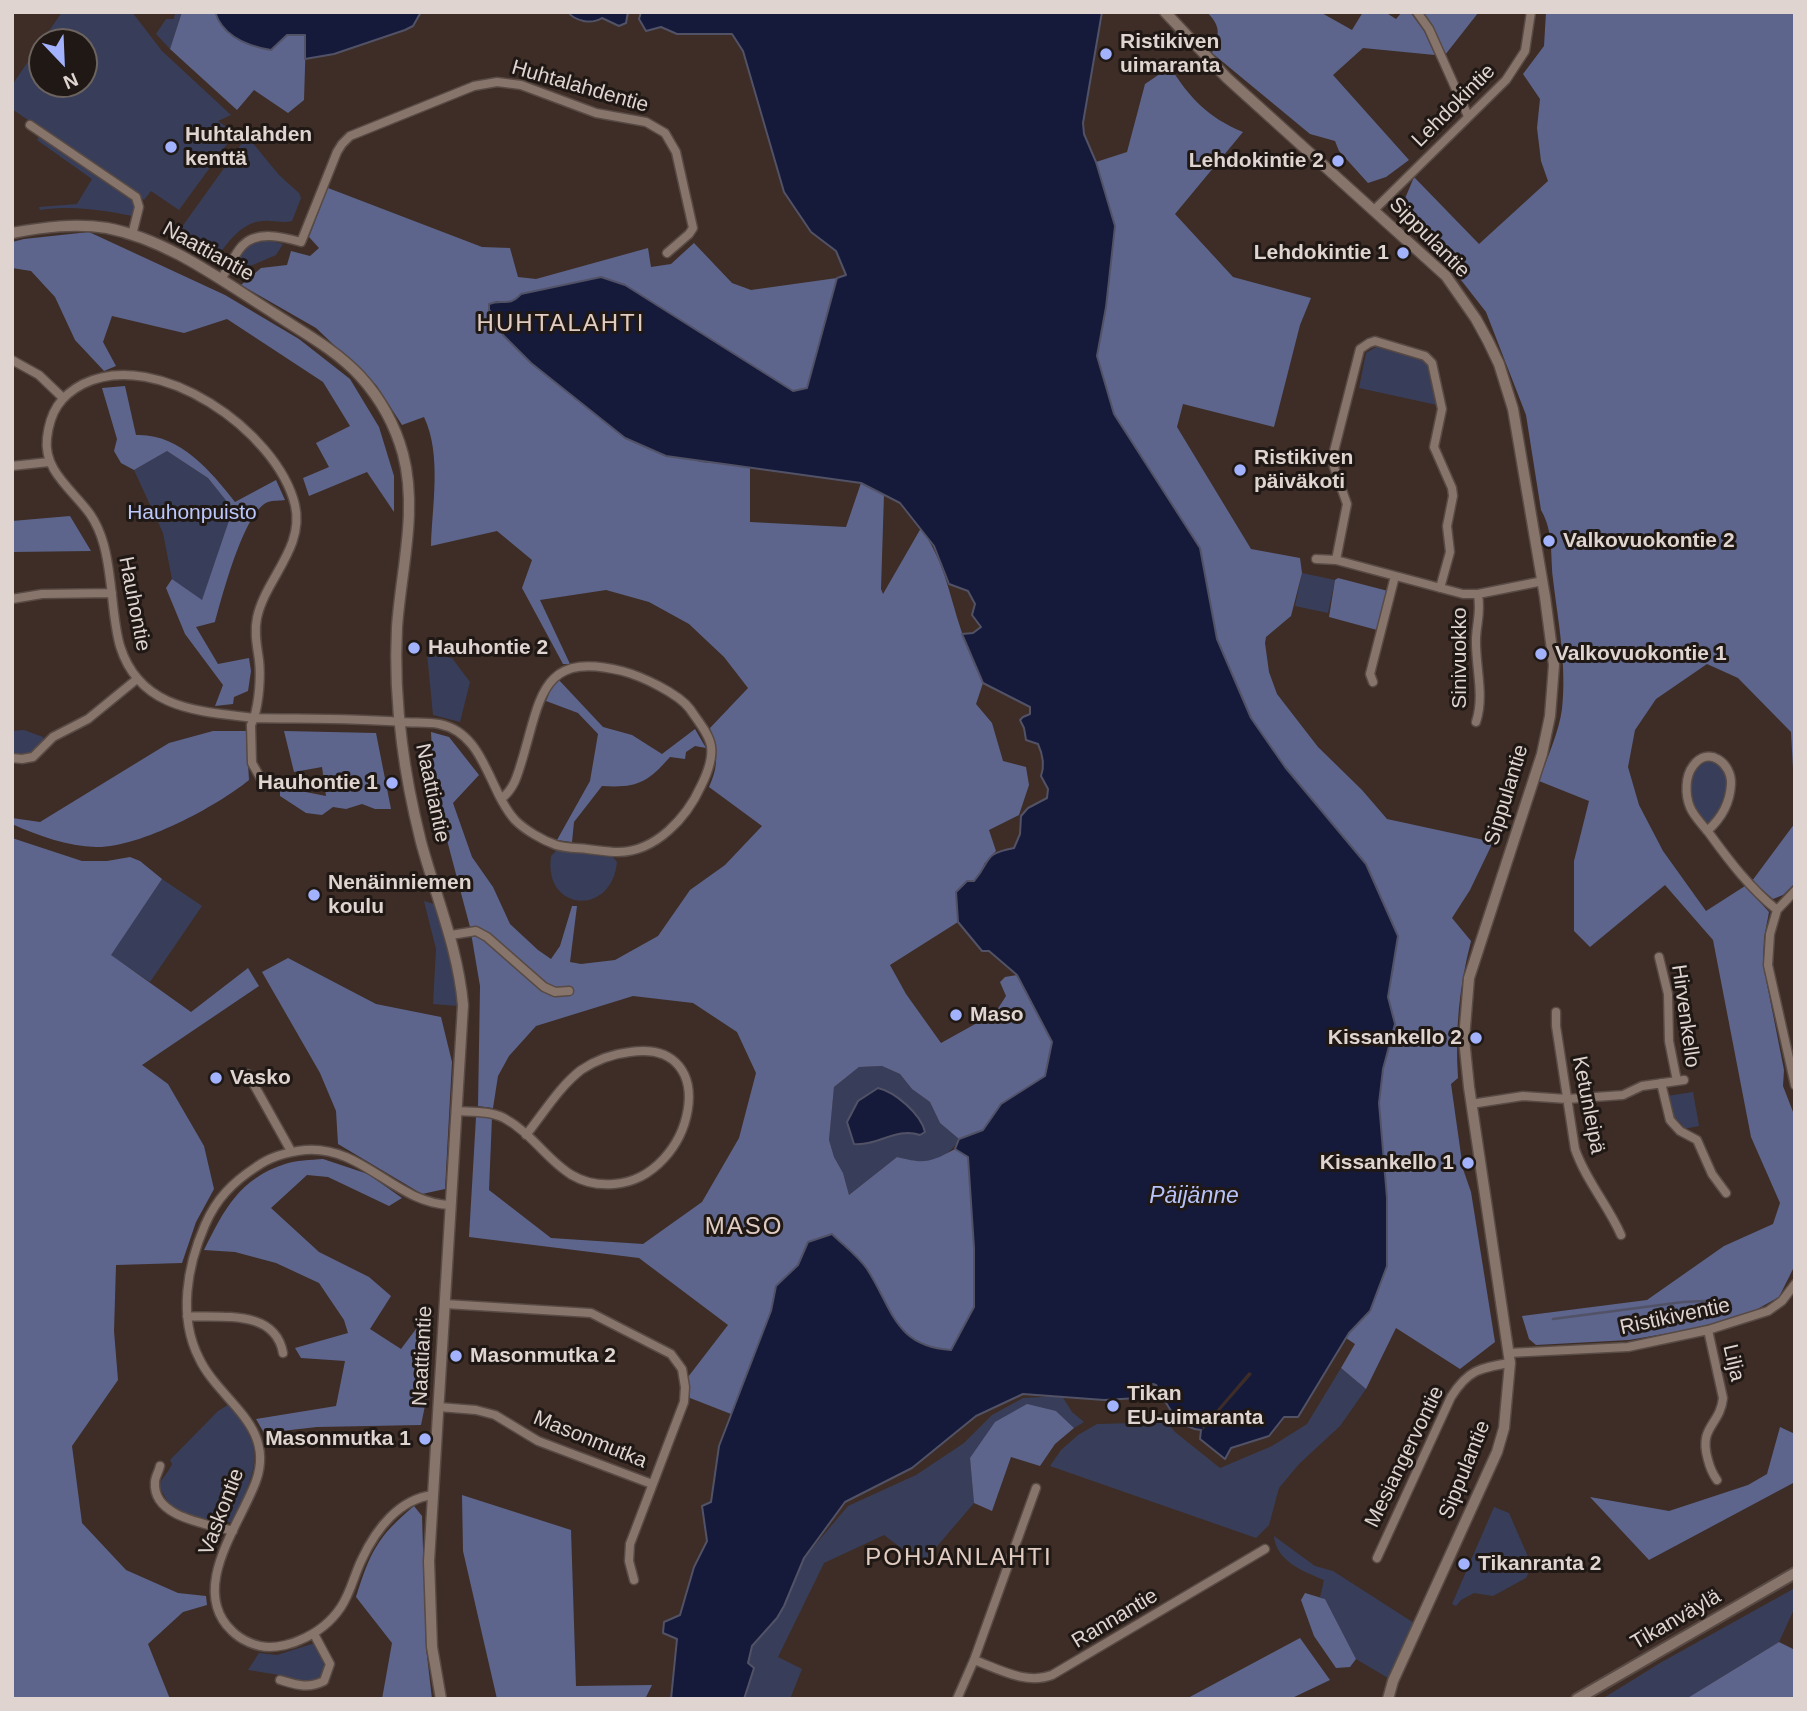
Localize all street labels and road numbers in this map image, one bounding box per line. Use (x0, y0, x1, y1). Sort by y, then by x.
street label: Huhtalahdentie (509, 55, 651, 119)
street label: Lehdokintie (1407, 59, 1501, 153)
street label: Sippulantie (1383, 192, 1475, 284)
street label: Naattiantie (158, 217, 258, 287)
street label: Hauhontie (112, 555, 156, 653)
street label: Sinivuokko (1447, 607, 1473, 709)
street label: Naattiantie (409, 741, 455, 845)
street label: Sippulantie (1480, 742, 1534, 848)
street label: Hirvenkello (1665, 963, 1705, 1069)
street label: Ketunleipä (1566, 1054, 1610, 1156)
street label: Ristikiventie (1618, 1293, 1732, 1341)
street label: Naattiantie (408, 1305, 438, 1407)
street label: Lilja (1717, 1342, 1749, 1384)
street label: Mesiangervontie (1360, 1382, 1450, 1532)
street label: Masonmutka (530, 1406, 650, 1474)
street label: Sippulantie (1434, 1417, 1496, 1523)
street label: Vaskontie (194, 1465, 250, 1559)
street label: Rannantie (1067, 1584, 1163, 1654)
street label: Tikanväylä (1627, 1584, 1725, 1656)

